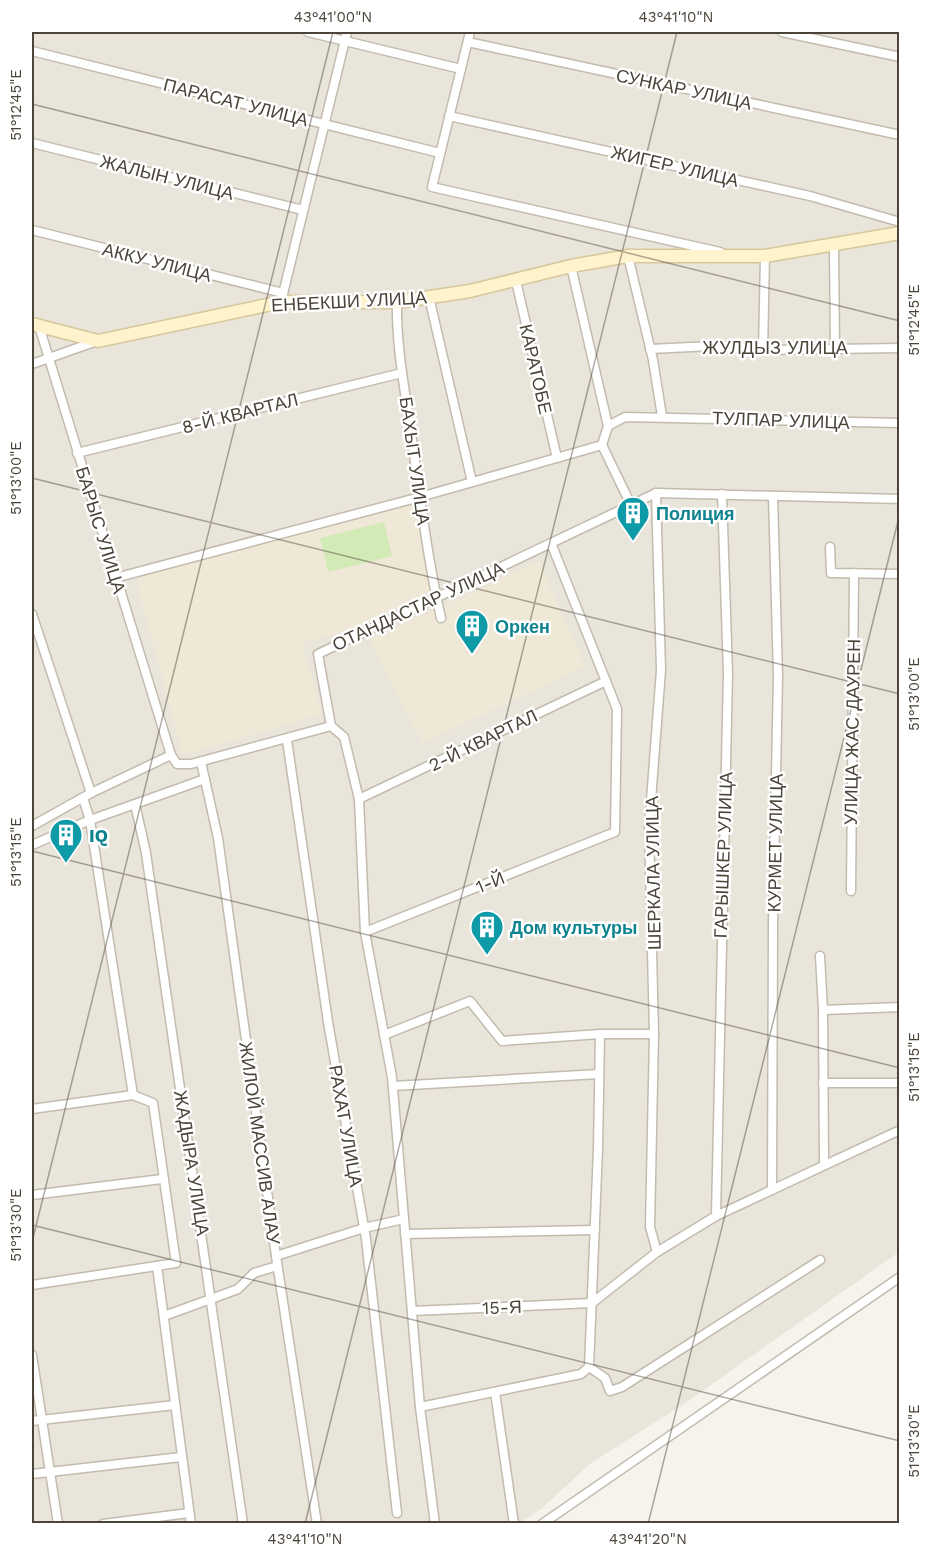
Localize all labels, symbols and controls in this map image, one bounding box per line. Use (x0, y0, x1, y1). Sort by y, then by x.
text: 43°41'00"N (294, 8, 372, 26)
text: 43°41'10"N (639, 8, 713, 26)
street label: СУНКАР УЛИЦА (614, 64, 754, 114)
text: 51°12'45"E (7, 69, 25, 141)
street label: ПАРАСАТ УЛИЦА (161, 74, 311, 130)
street label: ЖИГЕР УЛИЦА (609, 141, 741, 191)
street label: ЖАЛЫН УЛИЦА (98, 150, 236, 204)
street label: АККУ УЛИЦА (100, 238, 214, 286)
text: 51°12'45"E (905, 284, 923, 356)
street label: ЕНБЕКШИ УЛИЦА (271, 286, 427, 316)
street label: КАРАТОБЕ (515, 322, 557, 416)
street label: ЖУЛДЫЗ УЛИЦА (702, 337, 848, 358)
street label: 8-Й КВАРТАЛ (180, 388, 300, 438)
street label: БАХЫТ УЛИЦА (396, 395, 434, 527)
street label: ТУЛПАР УЛИЦА (712, 407, 850, 433)
text: 51°13'00"E (7, 441, 25, 515)
street label: БАРЫС УЛИЦА (72, 464, 130, 596)
building icon: Полиция (615, 495, 651, 542)
place label: Полиция (656, 503, 735, 524)
street label: ОТАНДАСТАР УЛИЦА (329, 557, 507, 655)
building icon: Оркен (454, 608, 490, 655)
place label: Оркен (495, 616, 550, 637)
street label: УЛИЦА ЖАС ДАУРЕН (840, 639, 864, 825)
text: 51°13'00"E (905, 657, 923, 731)
street label: 2-Й КВАРТАЛ (425, 705, 541, 775)
street label: ГАРЫШКЕР УЛИЦА (710, 771, 736, 939)
street label: КУРМЕТ УЛИЦА (763, 773, 787, 913)
street label: ШЕРКАЛА УЛИЦА (641, 796, 665, 950)
text: 51°13'15"E (7, 817, 25, 887)
building icon: IQ (48, 817, 84, 864)
place label: IQ (89, 825, 108, 846)
street label: 1-Й (473, 867, 507, 897)
building icon: Дом культуры (469, 909, 505, 956)
place label: Дом культуры (510, 917, 637, 938)
text: 51°13'15"E (905, 1032, 923, 1102)
street label: ЖИЛОЙ МАССИВ АЛАУ (235, 1040, 285, 1247)
street label: РАХАТ УЛИЦА (325, 1063, 367, 1189)
street label: ЖАДЫРА УЛИЦА (170, 1089, 214, 1237)
text: 51°13'30"E (7, 1188, 25, 1262)
street label: 15-Я (482, 1296, 522, 1318)
text: 51°13'30"E (905, 1404, 923, 1478)
text: 43°41'10"N (268, 1530, 342, 1548)
text: 43°41'20"N (609, 1530, 687, 1548)

